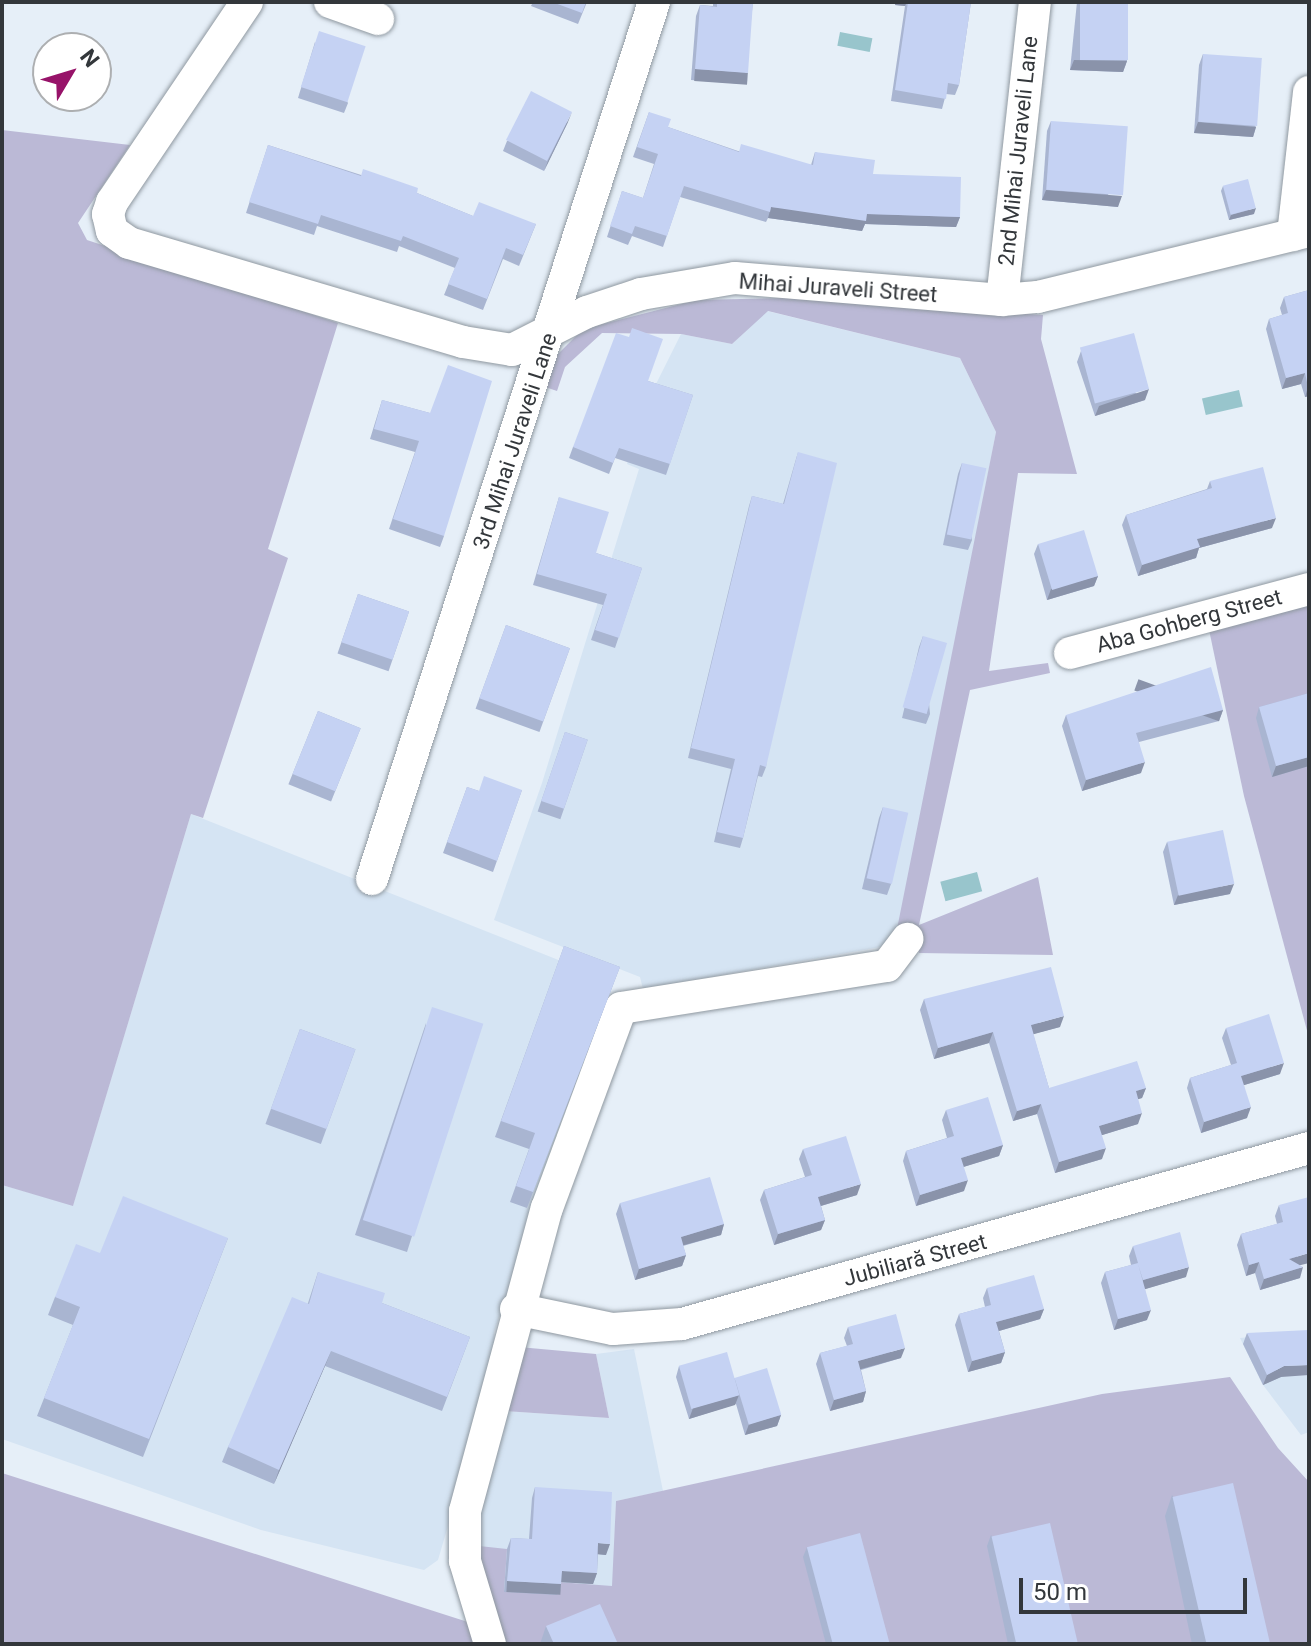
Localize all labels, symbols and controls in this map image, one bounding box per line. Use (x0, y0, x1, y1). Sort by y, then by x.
north arrow (32, 32, 112, 112)
street label: 2nd Mihai Juraveli Lane (993, 35, 1043, 267)
text: N (75, 44, 104, 72)
street label: Mihai Juraveli Street (738, 268, 938, 308)
street label: 3rd Mihai Juraveli Lane (468, 329, 562, 553)
street label: Aba Gohberg Street (1093, 584, 1285, 658)
street label: Jubiliară Street (841, 1228, 989, 1292)
scale bar (1023, 1562, 1251, 1612)
text: 50 m (1033, 1578, 1087, 1606)

